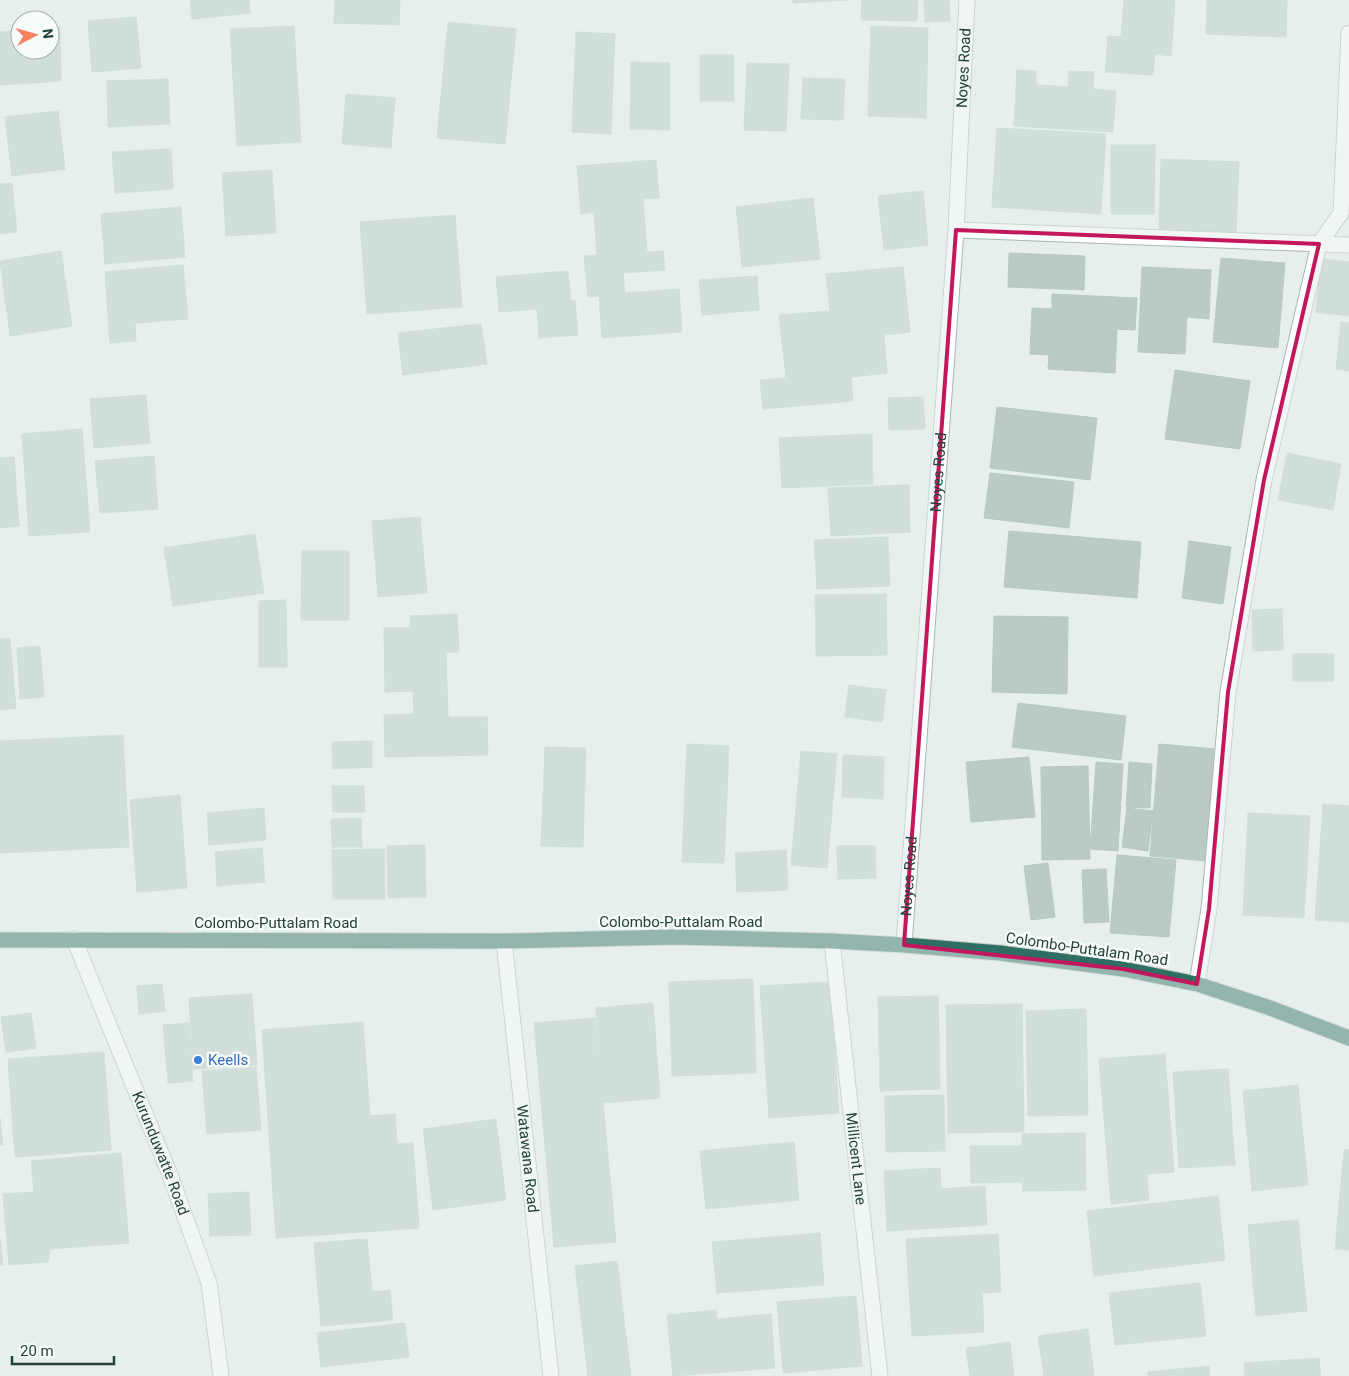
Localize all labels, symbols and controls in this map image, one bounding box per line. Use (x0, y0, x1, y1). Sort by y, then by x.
north arrow (10, 10, 60, 60)
text: N (39, 28, 56, 39)
street label: Noyes Road (953, 28, 975, 108)
street label: Noyes Road (927, 432, 950, 513)
street label: Noyes Road (897, 836, 921, 917)
street label: Colombo-Puttalam Road (599, 913, 763, 931)
street label: Colombo-Puttalam Road (194, 914, 358, 932)
street label: Colombo-Puttalam Road (1005, 929, 1169, 969)
place label: Keells (208, 1051, 248, 1069)
marker: Keells (192, 1054, 204, 1066)
street label: Kurunduwatte Road (128, 1089, 193, 1217)
street label: Watawana Road (513, 1104, 542, 1214)
street label: Millicent Lane (842, 1111, 870, 1206)
scale bar (12, 1334, 115, 1366)
text: 20 m (20, 1342, 54, 1360)

